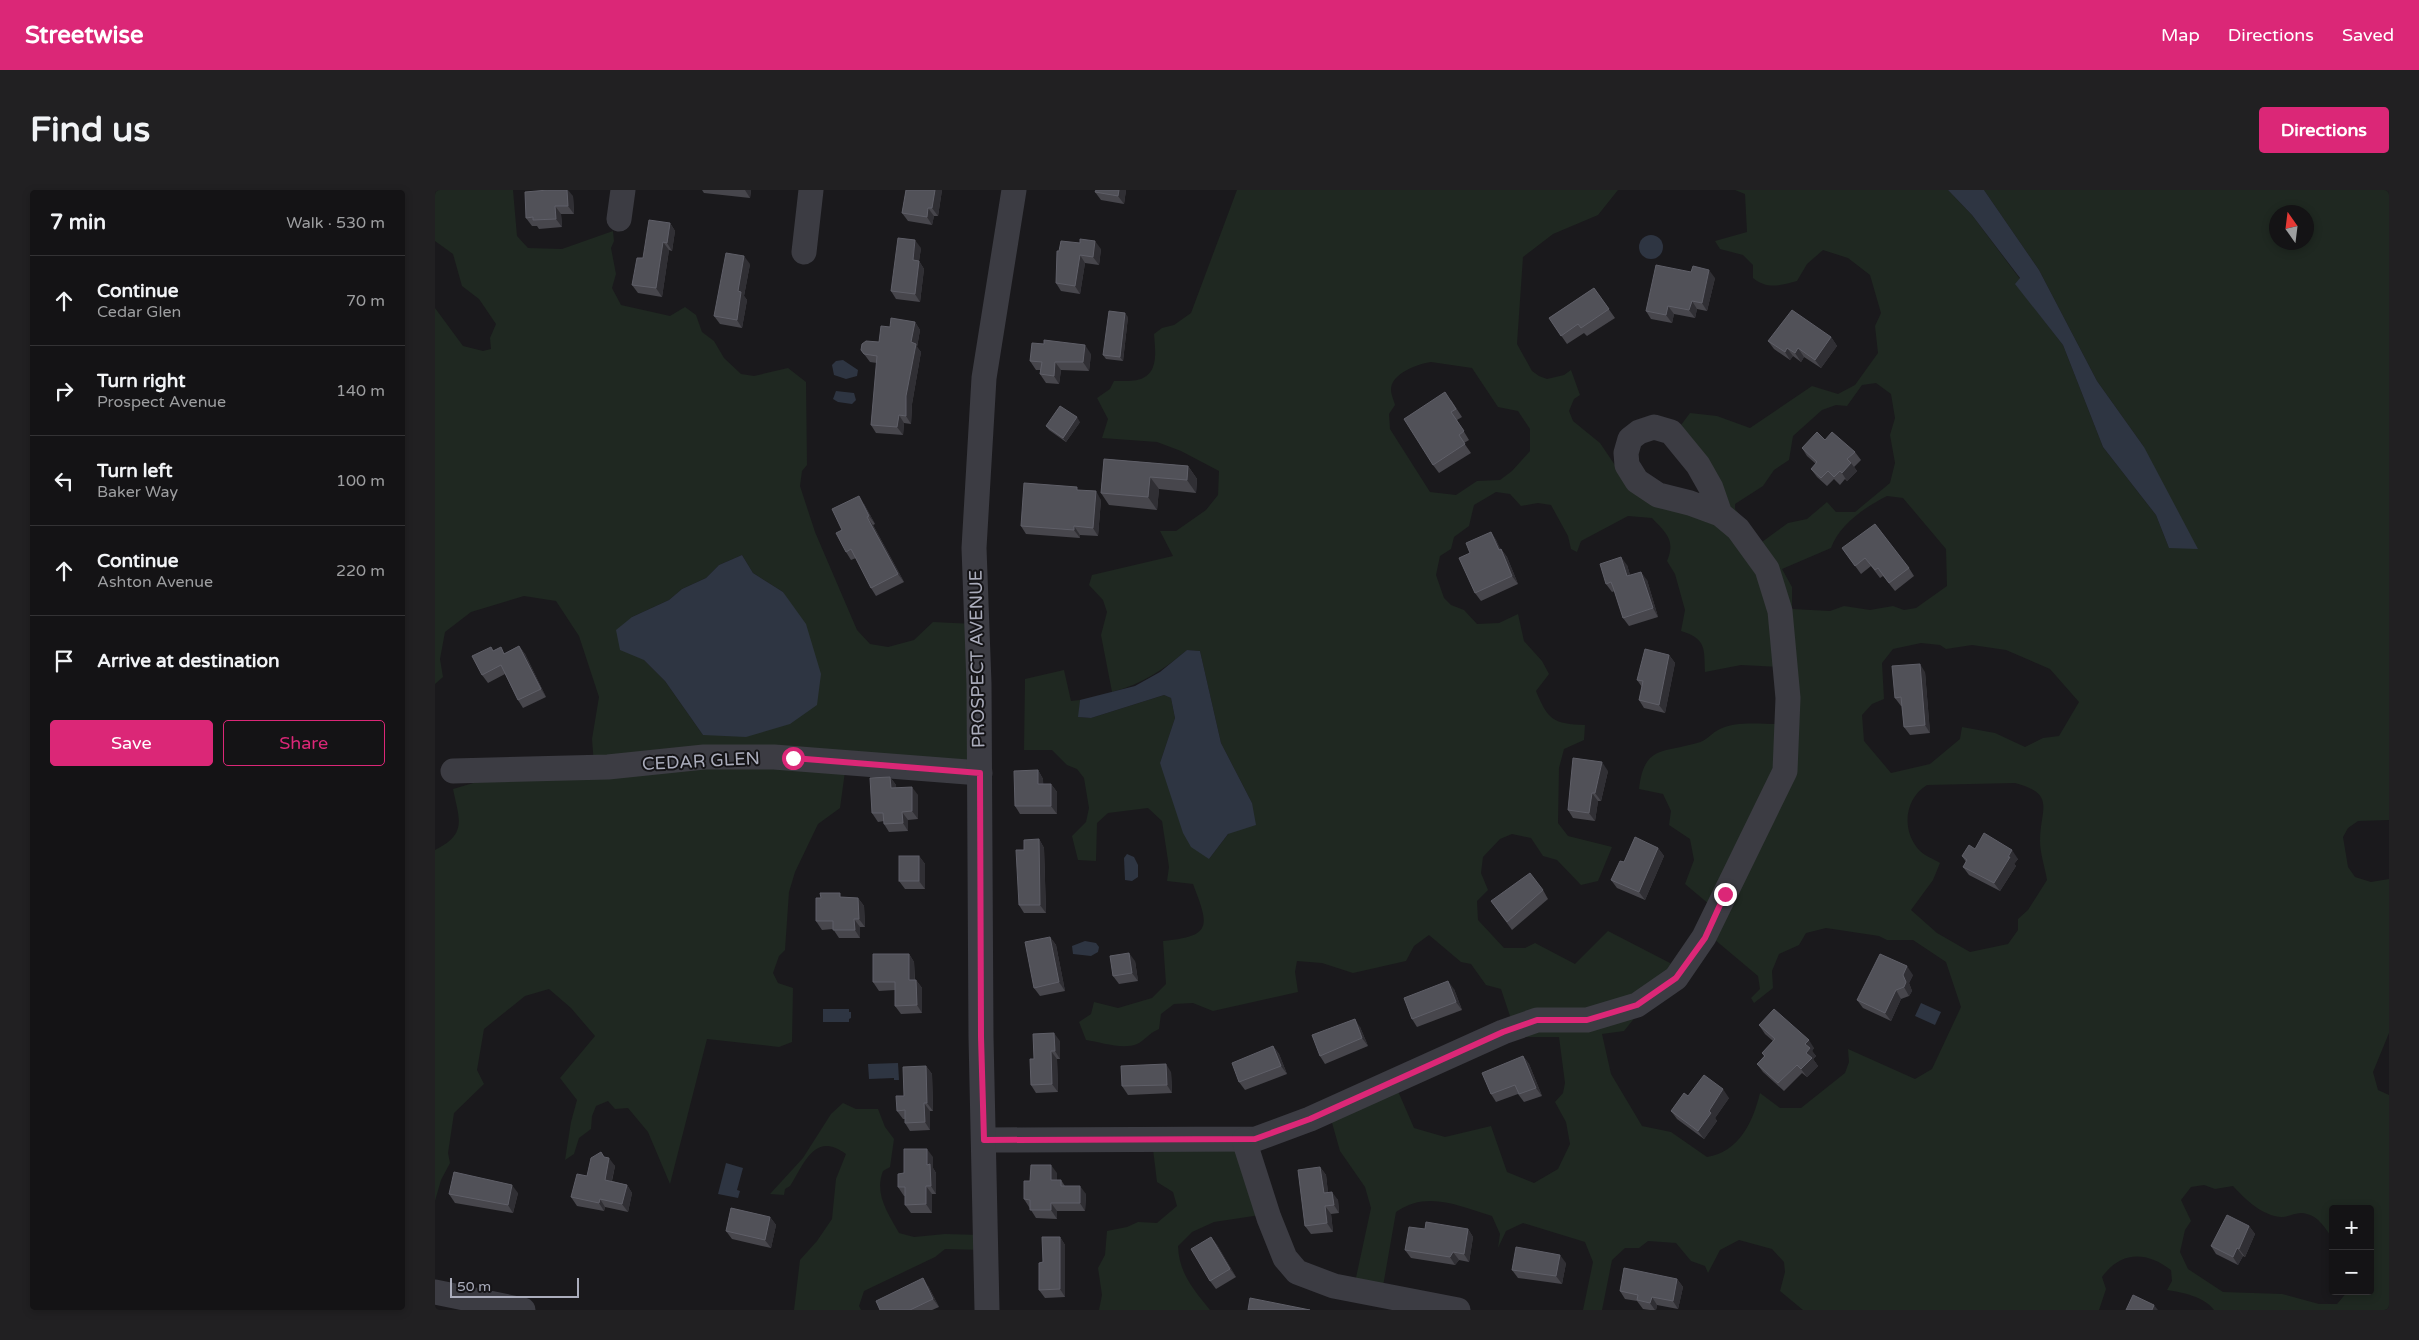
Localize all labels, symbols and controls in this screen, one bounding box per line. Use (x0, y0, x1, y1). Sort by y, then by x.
text: Streetwise (25, 21, 144, 50)
text: Map (2161, 24, 2200, 46)
text: Directions (2228, 24, 2314, 46)
text: Saved (2342, 24, 2394, 46)
button: Directions (2259, 107, 2389, 153)
text: Find us (30, 109, 150, 151)
north arrow (2269, 205, 2314, 250)
text: 7 min (50, 210, 106, 235)
text: Walk · 530 m (286, 213, 385, 233)
text: Continue (97, 280, 179, 302)
icon: ahead (50, 287, 78, 315)
text: 70 m (346, 291, 385, 311)
text: Cedar Glen (97, 302, 181, 322)
text: Turn right (97, 370, 185, 392)
icon: right (50, 377, 78, 405)
text: 140 m (336, 381, 385, 401)
text: Prospect Avenue (97, 392, 226, 412)
text: Turn left (97, 460, 173, 482)
icon: left (50, 467, 78, 495)
text: 100 m (336, 471, 385, 491)
text: Baker Way (97, 482, 178, 502)
text: Continue (97, 550, 179, 572)
icon: ahead (50, 557, 78, 585)
text: 220 m (336, 561, 385, 581)
street label: PROSPECT AVENUE (964, 570, 990, 748)
text: Ashton Avenue (97, 572, 213, 592)
icon: arrive (50, 647, 78, 675)
text: Arrive at destination (97, 650, 280, 672)
button: Save (50, 720, 213, 766)
button: Share (223, 720, 385, 766)
street label: CEDAR GLEN (641, 747, 761, 775)
route start (782, 747, 805, 770)
route end (1714, 883, 1737, 906)
map controls (2329, 1205, 2374, 1295)
button: + (2329, 1205, 2374, 1250)
button: − (2329, 1250, 2374, 1295)
scale bar (450, 1275, 579, 1298)
text: 50 m (457, 1278, 491, 1295)

